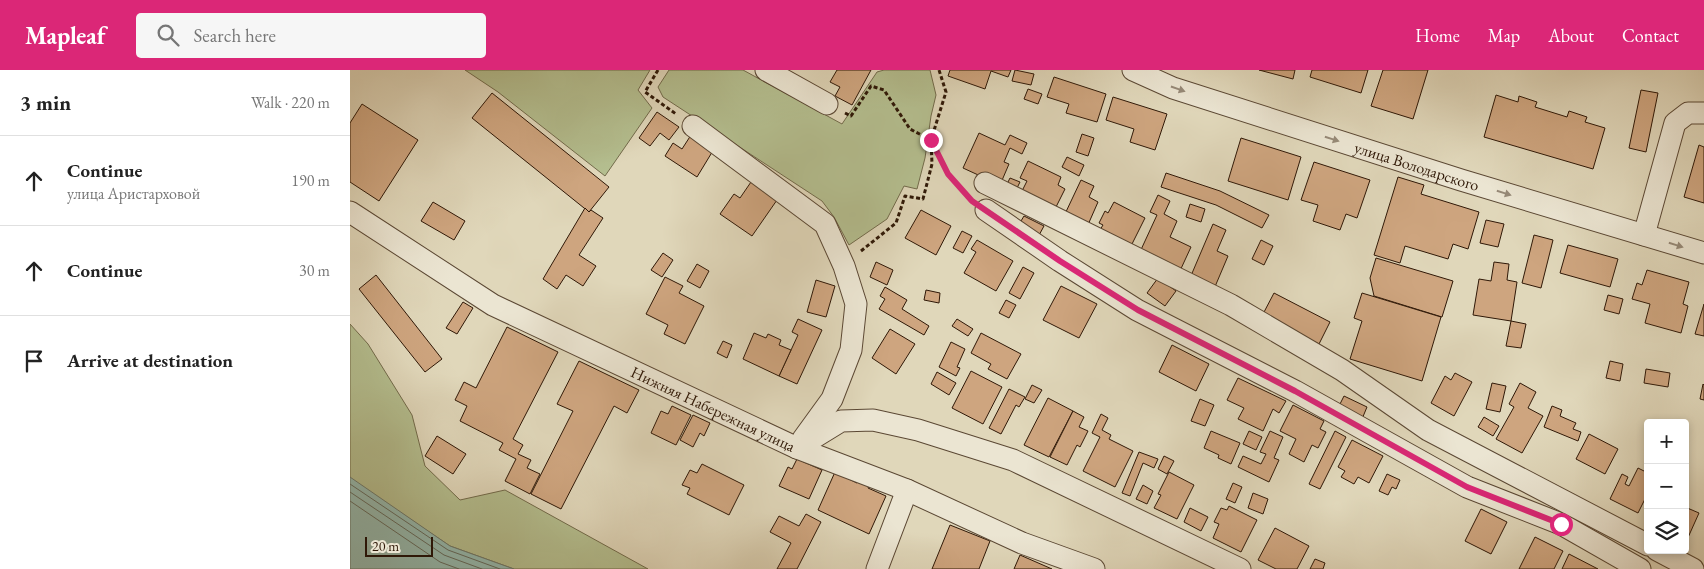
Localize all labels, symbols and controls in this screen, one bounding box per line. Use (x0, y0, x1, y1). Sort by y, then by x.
search box (136, 13, 486, 58)
text: Mapleaf (25, 20, 106, 51)
icon: search (154, 21, 182, 49)
text: Search here (194, 23, 276, 48)
text: Home (1415, 24, 1460, 47)
text: Map (1488, 24, 1520, 47)
text: About (1548, 24, 1594, 47)
text: Contact (1622, 24, 1679, 47)
one-way arrow (1170, 86, 1185, 93)
text: 3 min (20, 89, 71, 116)
text: Walk · 220 m (251, 92, 330, 113)
route end (920, 129, 943, 152)
one-way arrow (1325, 135, 1340, 143)
street label: улица Володарского (1352, 137, 1482, 196)
text: Continue (67, 158, 142, 183)
icon: ahead (20, 167, 48, 195)
text: 190 m (291, 170, 330, 191)
text: улица Аристарховой (67, 183, 200, 204)
one-way arrow (1497, 189, 1512, 197)
one-way arrow (1669, 241, 1684, 249)
icon: ahead (20, 257, 48, 285)
text: Continue (67, 258, 142, 283)
text: 30 m (299, 260, 330, 281)
icon: arrive (20, 347, 48, 375)
text: Arrive at destination (67, 348, 233, 373)
street label: Нижняя Набережная улица (627, 361, 799, 457)
map controls (1644, 419, 1689, 554)
button: + (1644, 419, 1689, 464)
button: − (1644, 464, 1689, 509)
button: layers (1644, 509, 1689, 554)
route start (1550, 513, 1573, 536)
scale bar (365, 534, 432, 557)
text: 20 m (372, 537, 399, 555)

